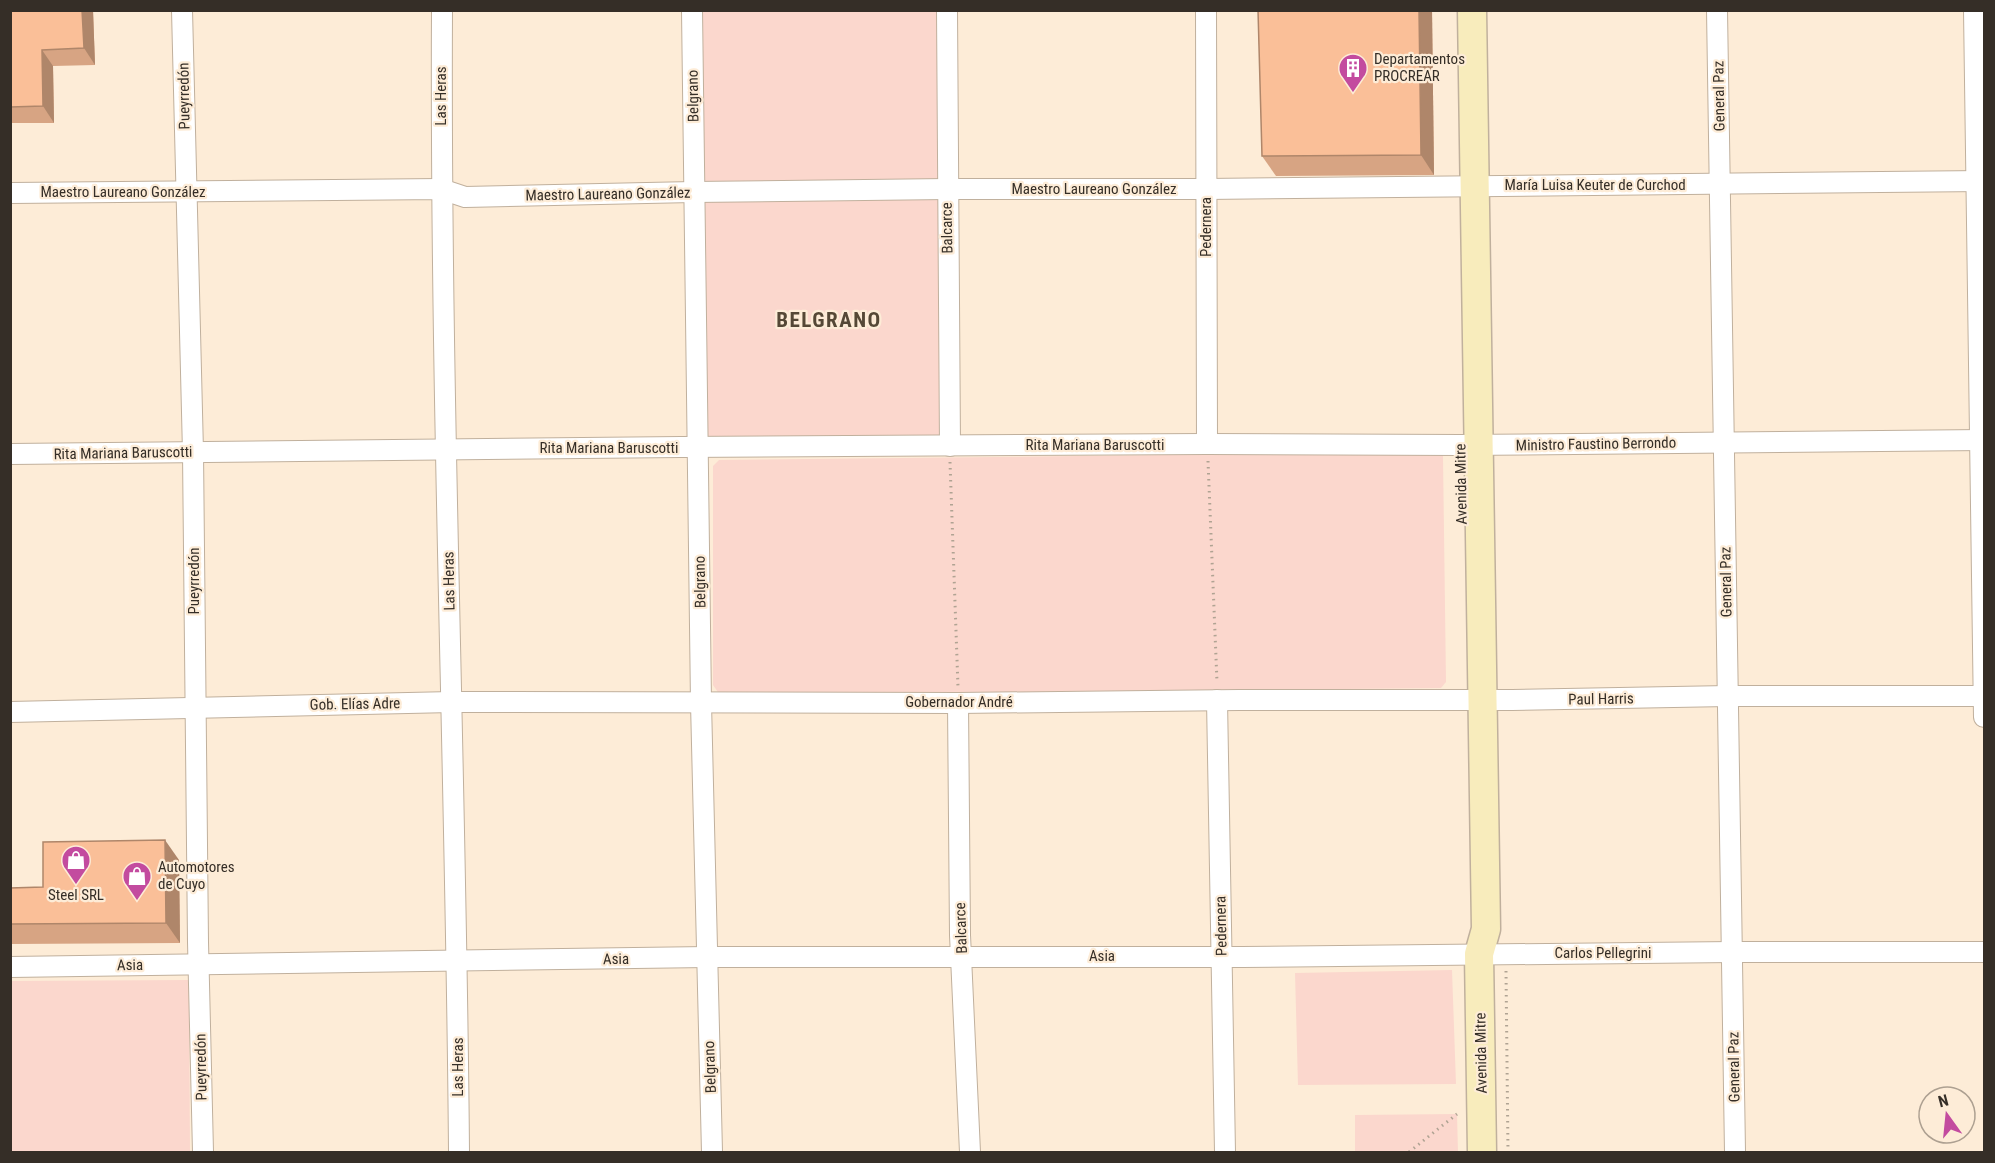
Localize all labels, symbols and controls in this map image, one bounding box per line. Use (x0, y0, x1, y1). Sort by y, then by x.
place label: Departamentos PROCREAR (1374, 50, 1465, 85)
building icon: Departamentos PROCREAR (1337, 52, 1369, 94)
street label: General Paz (1709, 61, 1729, 131)
street label: Pueyrredón (174, 62, 194, 130)
street label: Las Heras (432, 66, 450, 126)
street label: Belgrano (684, 70, 702, 122)
street label: María Luisa Keuter de Curchod (1504, 176, 1686, 194)
street label: Maestro Laureano González (1011, 180, 1177, 198)
street label: Maestro Laureano González (40, 183, 206, 201)
street label: Maestro Laureano González (525, 184, 691, 204)
street label: Pedernera (1197, 197, 1215, 257)
street label: Balcarce (938, 202, 956, 254)
district label: BELGRANO (776, 308, 882, 332)
street label: Ministro Faustino Berrondo (1516, 434, 1676, 454)
street label: Rita Mariana Baruscotti (1026, 436, 1164, 454)
street label: Rita Mariana Baruscotti (540, 439, 678, 457)
street label: Rita Mariana Baruscotti (53, 443, 193, 463)
street label: Avenida Mitre (1451, 443, 1471, 525)
street label: Pueyrredón (185, 547, 203, 615)
street label: General Paz (1716, 547, 1736, 617)
street label: Las Heras (439, 551, 459, 611)
street label: Belgrano (691, 556, 709, 608)
street label: Paul Harris (1568, 689, 1634, 709)
street label: Gobernador André (905, 693, 1013, 711)
street label: Gob. Elías Adre (310, 694, 400, 714)
shop icon: Steel SRL (60, 844, 92, 886)
place label: Automotores de Cuyo (158, 858, 235, 893)
shop icon: Automotores de Cuyo (121, 860, 153, 902)
place label: Steel SRL (48, 886, 104, 904)
street label: Pedernera (1211, 896, 1231, 956)
street label: Balcarce (951, 902, 971, 954)
street label: Carlos Pellegrini (1555, 944, 1651, 962)
street label: Asia (1089, 947, 1115, 965)
street label: Asia (603, 950, 629, 968)
street label: Asia (117, 956, 143, 974)
street label: Avenida Mitre (1471, 1012, 1491, 1094)
street label: General Paz (1724, 1032, 1744, 1102)
street label: Pueyrredón (191, 1033, 211, 1101)
street label: Las Heras (449, 1037, 467, 1097)
street label: Belgrano (700, 1041, 720, 1093)
north arrow (1917, 1085, 1977, 1145)
text: N (1936, 1091, 1950, 1111)

